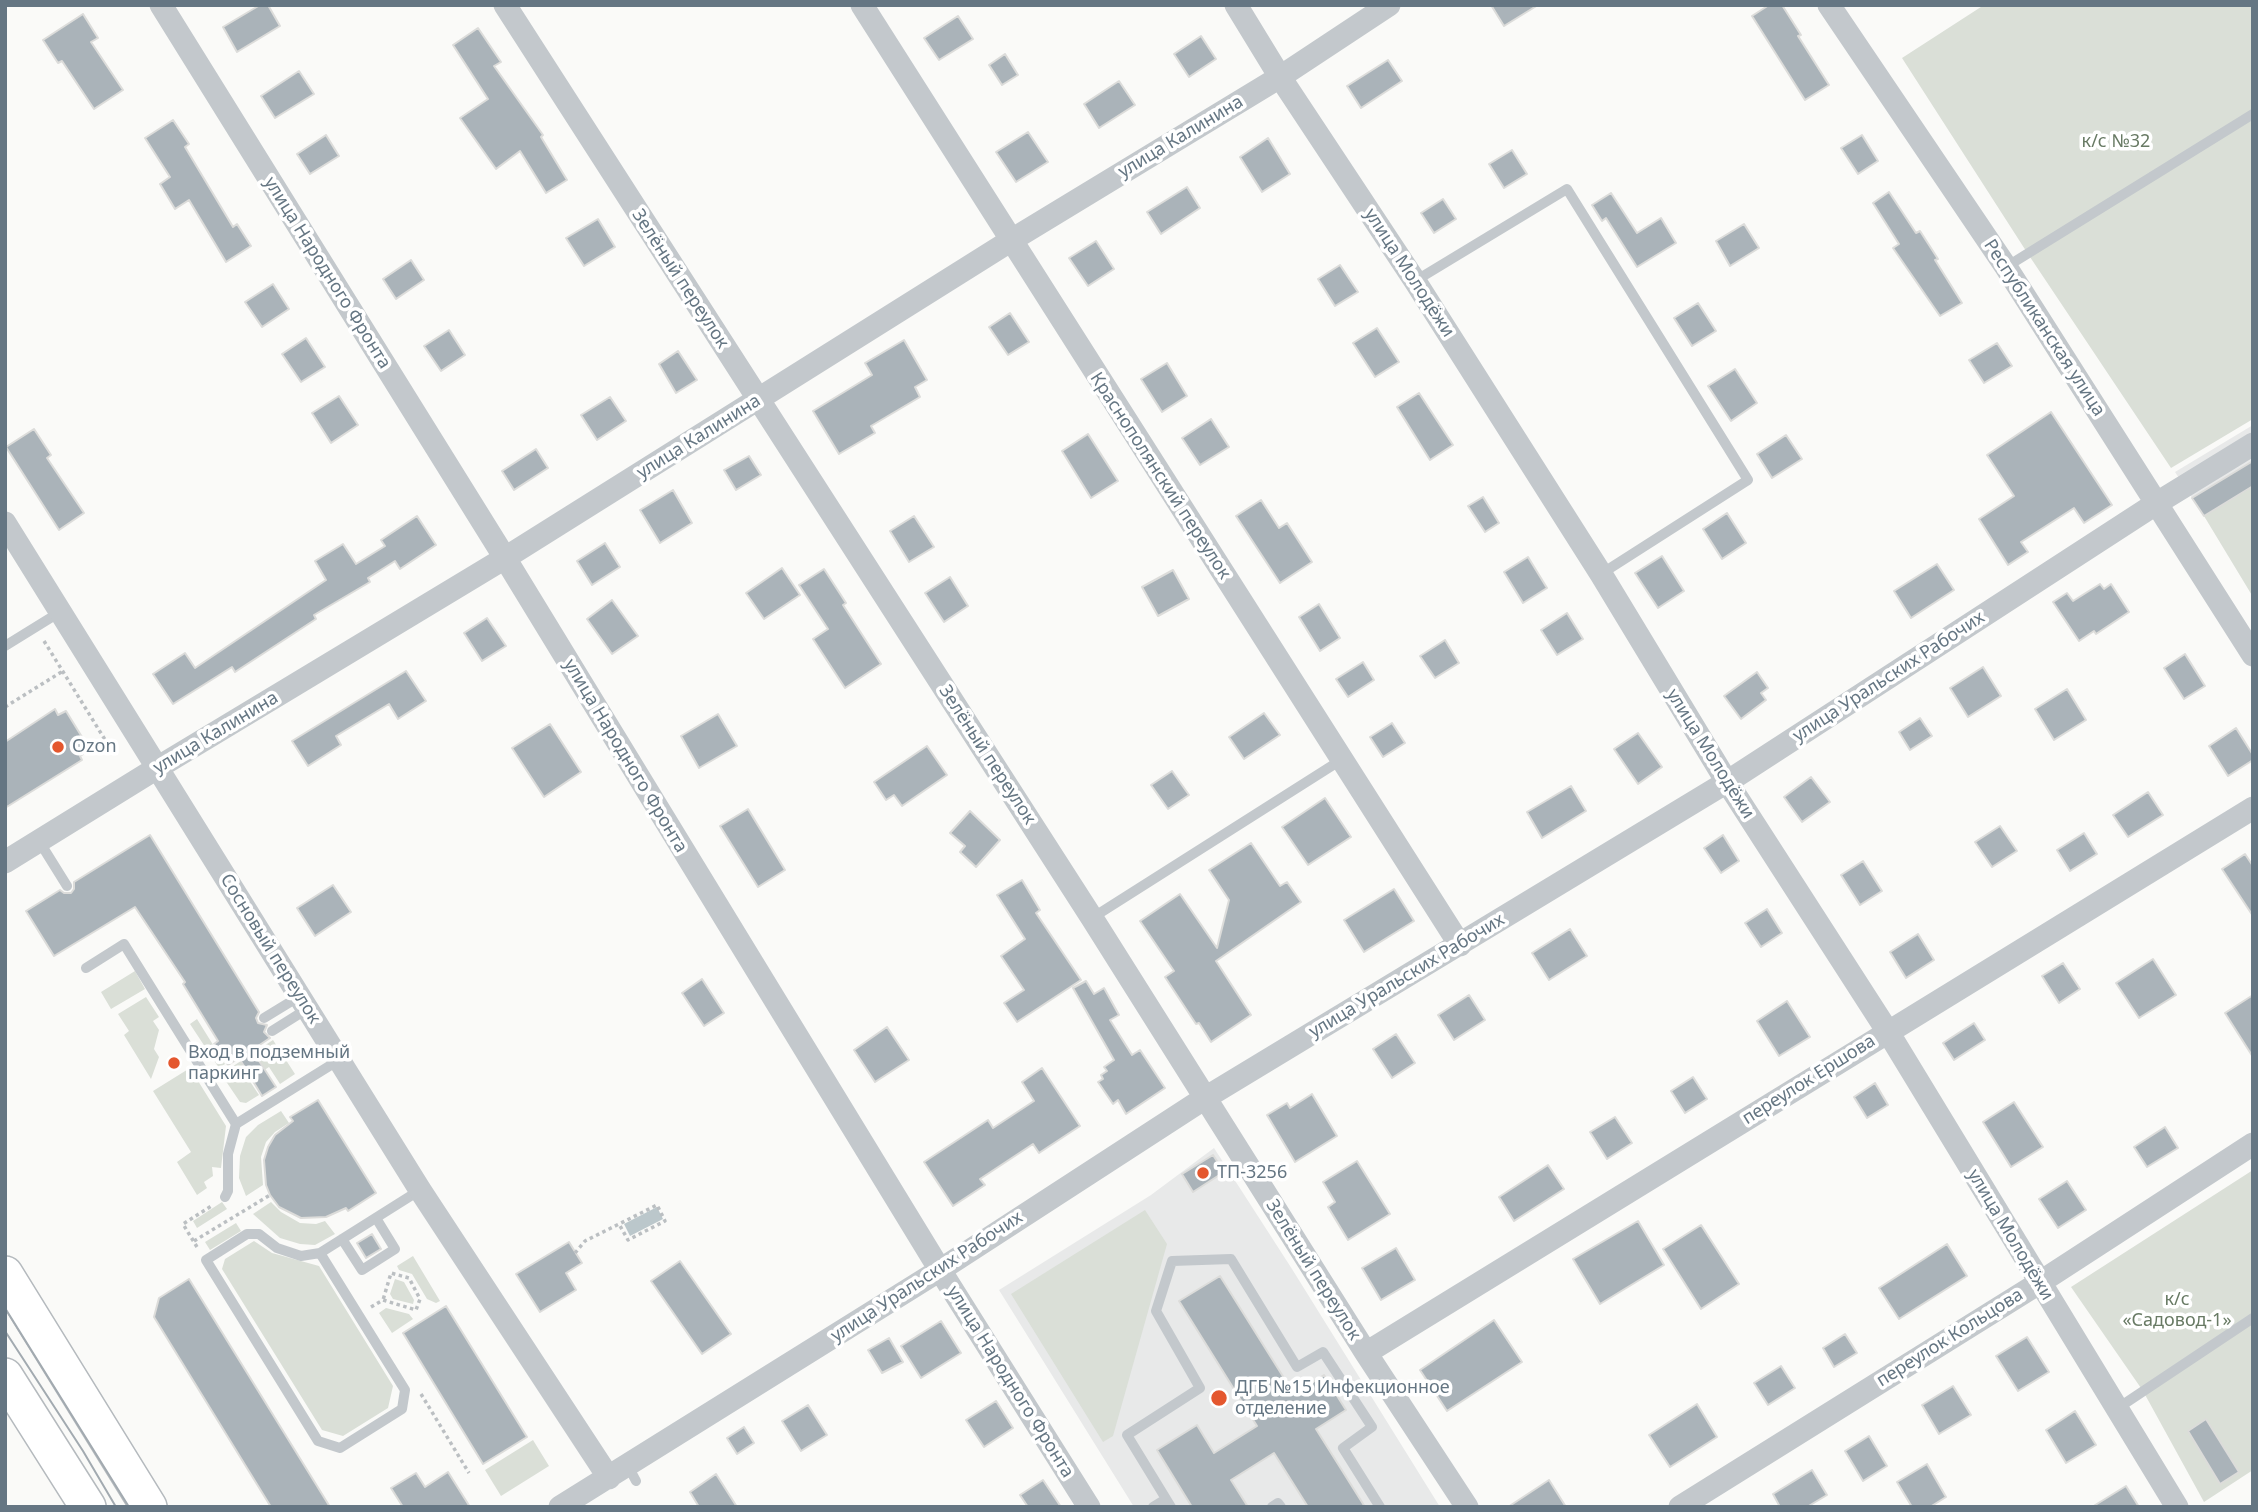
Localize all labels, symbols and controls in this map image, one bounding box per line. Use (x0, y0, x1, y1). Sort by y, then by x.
street label: улица Калинина (1115, 91, 1247, 183)
park label: к/с №32 (2082, 131, 2150, 153)
street label: улица Народного Фронта (259, 173, 395, 373)
street label: Зелёный переулок (627, 205, 733, 353)
street label: улица Молодёжи (1359, 205, 1459, 341)
street label: Республиканская улица (1979, 236, 2109, 420)
street label: Краснополянский переулок (1085, 369, 1235, 583)
street label: улица Калинина (633, 390, 765, 484)
street label: улица Уральских Рабочих (1789, 607, 1989, 747)
street label: улица Народного Фронта (559, 655, 691, 857)
street label: Зелёный переулок (934, 681, 1040, 829)
street label: улица Молодёжи (1661, 685, 1759, 823)
street label: улица Калинина (150, 687, 282, 779)
place label: Ozon (72, 736, 117, 758)
marker: Ozon (50, 739, 66, 755)
street label: Сосновый переулок (215, 870, 325, 1028)
street label: улица Уральских Рабочих (1305, 909, 1509, 1043)
street label: переулок Ершова (1738, 1030, 1880, 1130)
place label: Вход в подземный паркинг (188, 1042, 350, 1084)
marker: Вход в подземный паркинг (166, 1055, 182, 1071)
place label: ТП-3256 (1217, 1162, 1287, 1184)
marker: ТП-3256 (1195, 1165, 1211, 1181)
street label: улица Молодёжи (1962, 1166, 2058, 1304)
street label: Зелёный переулок (1261, 1196, 1365, 1344)
street label: улица Уральских Рабочих (827, 1207, 1027, 1347)
street label: улица Народного Фронта (942, 1282, 1078, 1482)
street label: переулок Кольцова (1873, 1284, 2027, 1392)
park label: к/с «Садовод-1» (2122, 1289, 2232, 1332)
place label: ДГБ №15 Инфекционное отделение (1235, 1377, 1450, 1420)
marker: ДГБ №15 Инфекционное отделение (1209, 1388, 1229, 1408)

